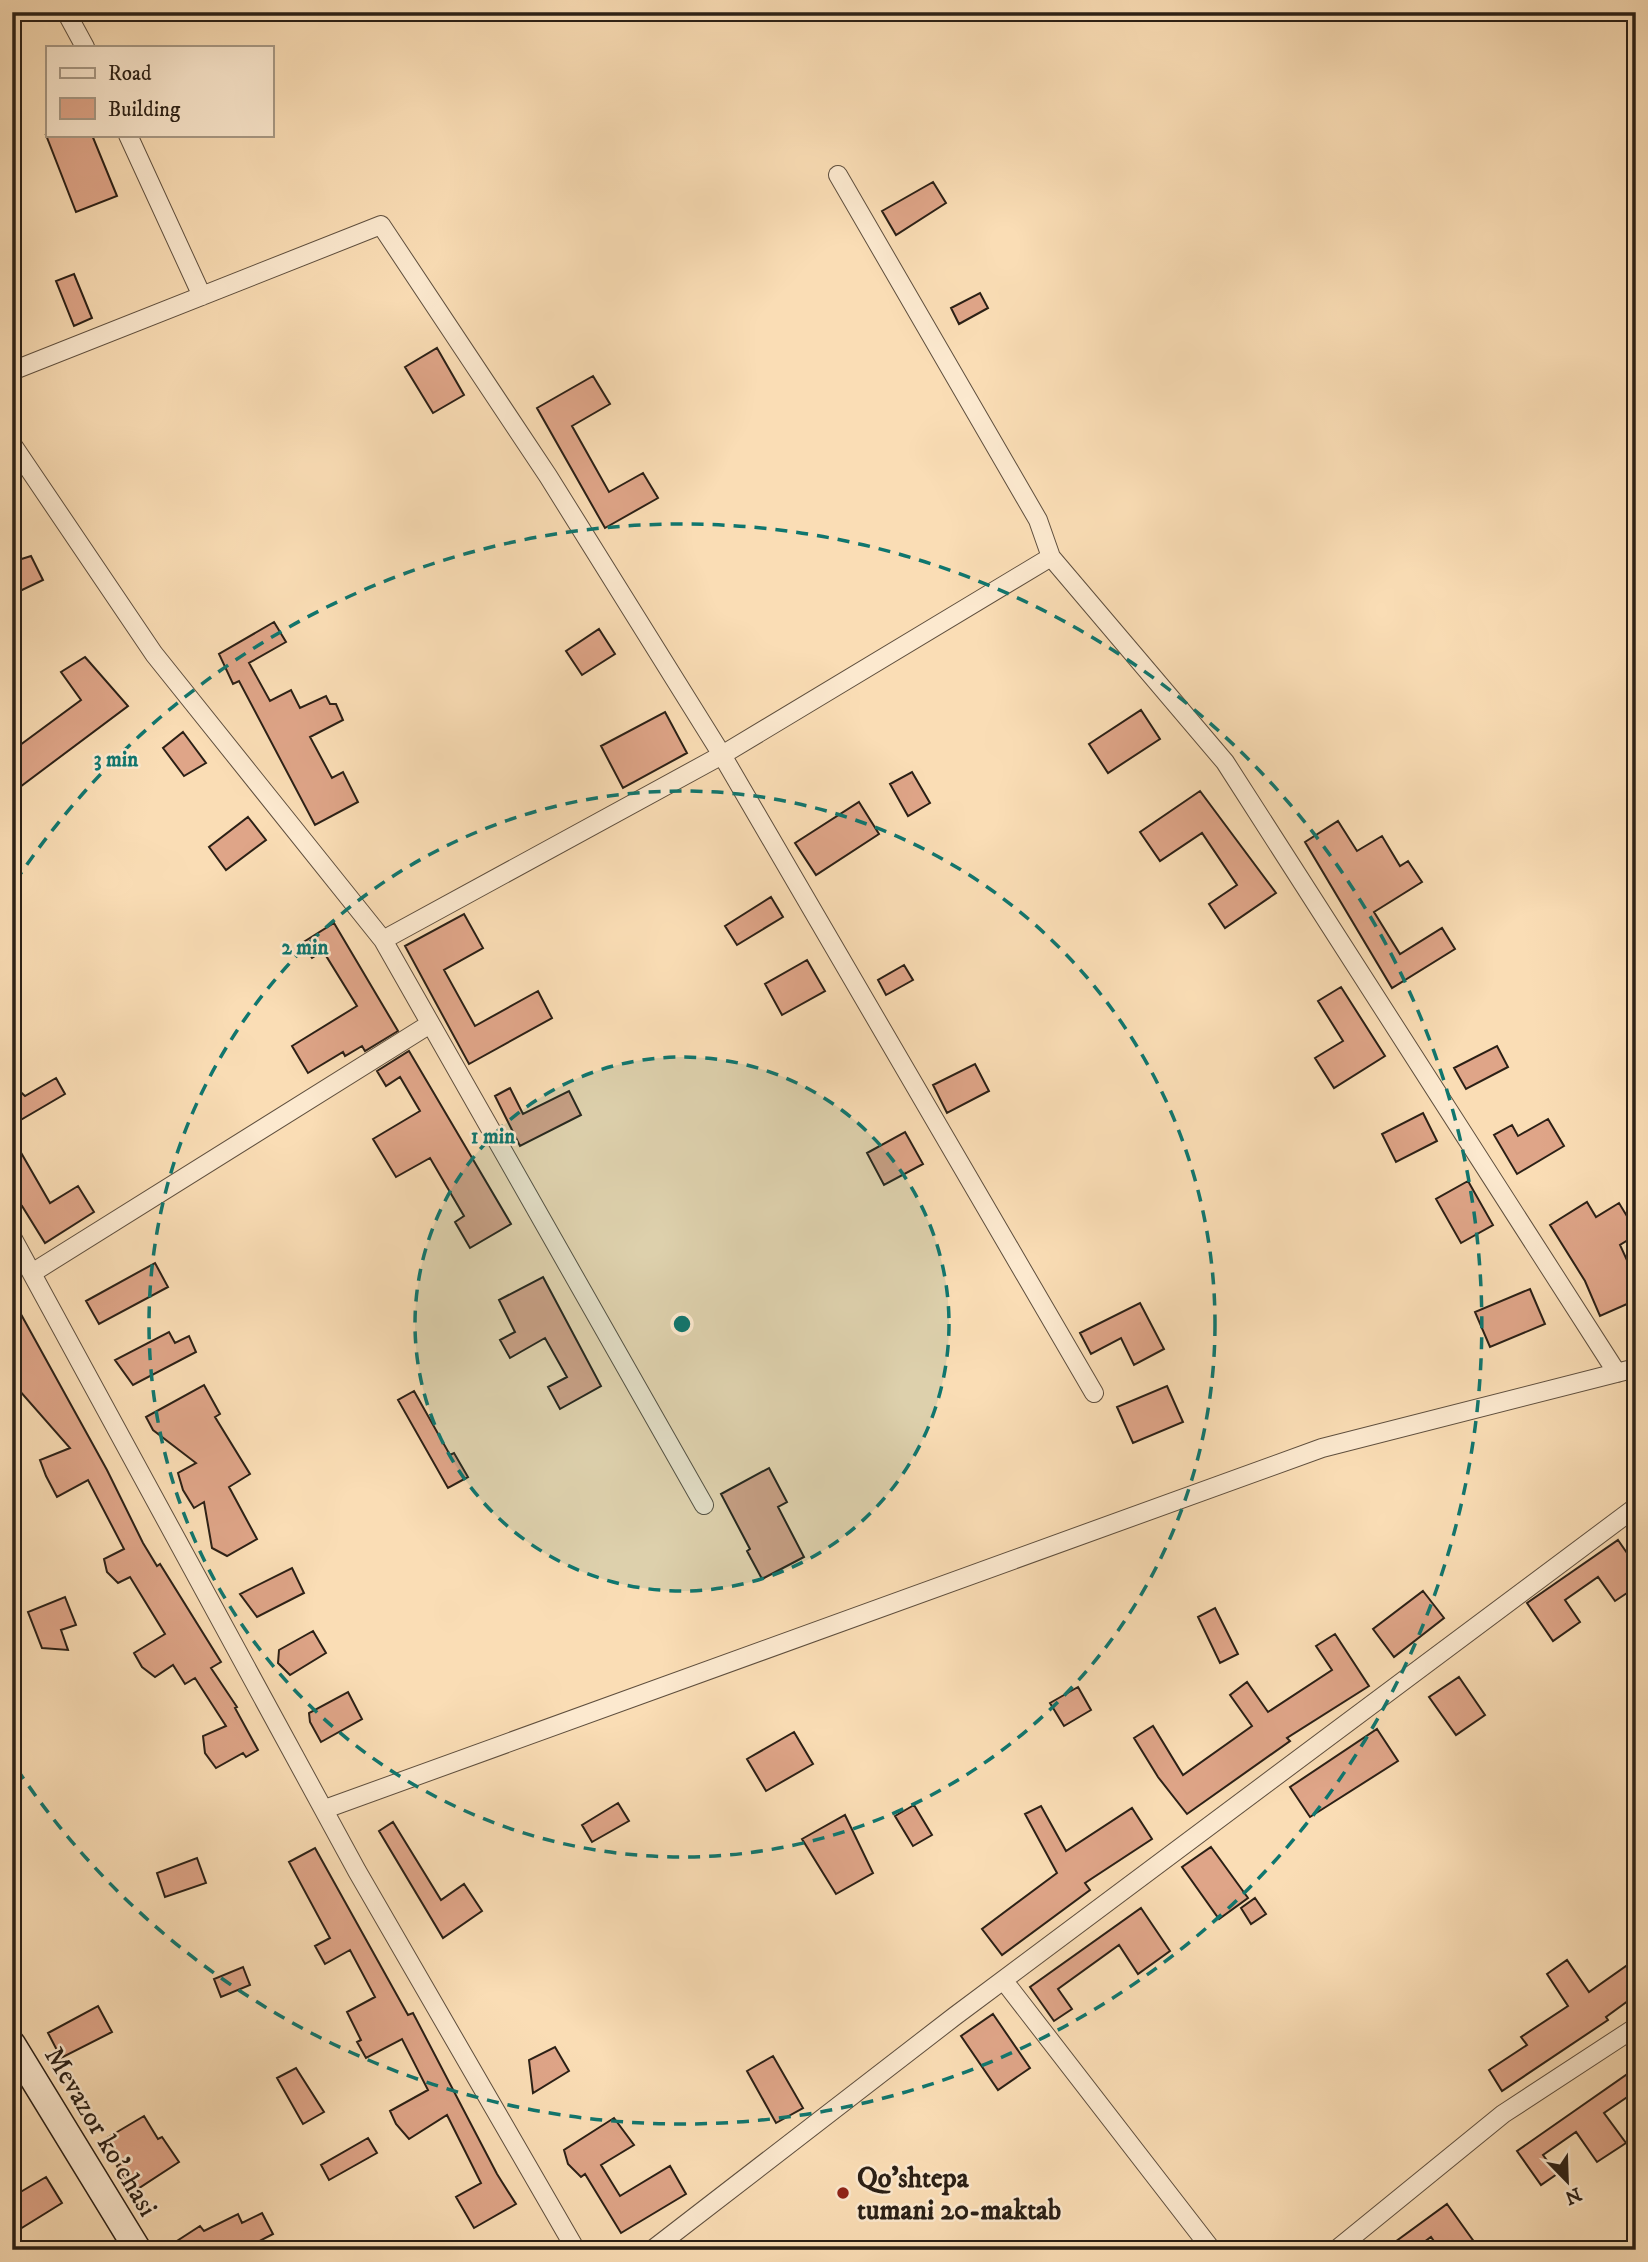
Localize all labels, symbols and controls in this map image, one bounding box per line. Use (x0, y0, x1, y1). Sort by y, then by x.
legend (46, 46, 273, 136)
text: Road (108, 61, 152, 87)
text: Building (108, 97, 181, 123)
text: 3 min (94, 747, 139, 773)
text: 2 min (282, 935, 330, 961)
text: 1 min (471, 1124, 516, 1150)
centre of rings (670, 1312, 694, 1336)
street label: Mevazor ko'chasi (36, 2040, 165, 2223)
north arrow (1532, 2146, 1602, 2216)
place label: Qo'shtepa tumani 20-maktab (857, 2161, 1061, 2228)
text: N (1561, 2182, 1585, 2209)
marker: Qo'shtepa tumani 20-maktab (835, 2185, 851, 2201)

